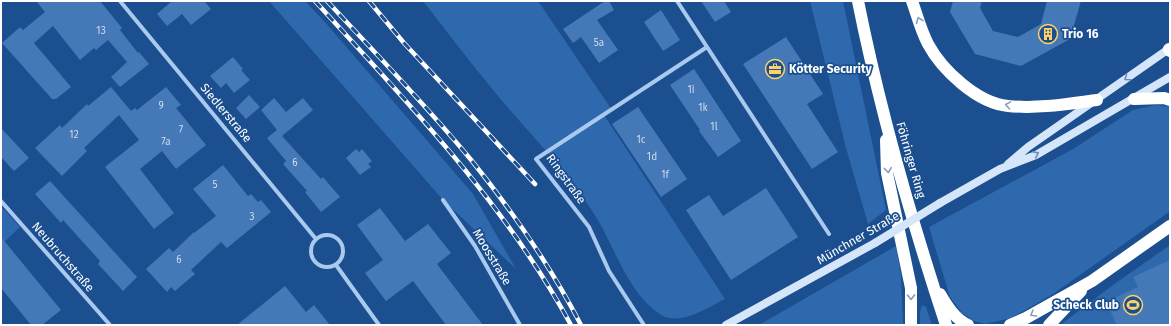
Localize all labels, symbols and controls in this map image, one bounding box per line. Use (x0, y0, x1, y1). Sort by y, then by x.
one-way arrow (915, 16, 923, 23)
building icon: Trio 16 (1037, 23, 1059, 45)
house number: 13 (96, 25, 106, 37)
place label: Trio 16 (1062, 27, 1099, 41)
house number: 5a (594, 37, 604, 49)
office icon: Kötter Security (764, 58, 786, 80)
place label: Kötter Security (789, 62, 872, 76)
one-way arrow (1125, 73, 1132, 80)
street label: Siedlerstraße (197, 81, 255, 145)
house number: 1i (687, 84, 695, 96)
house number: 9 (158, 100, 164, 112)
one-way arrow (1005, 101, 1011, 110)
house number: 1k (698, 102, 709, 114)
street label: Föhringer Ring (893, 120, 929, 201)
house number: 1l (710, 121, 718, 133)
house number: 7 (179, 124, 184, 136)
house number: 12 (69, 129, 79, 141)
house number: 1c (636, 134, 646, 146)
house number: 7a (161, 136, 171, 148)
street label: Ringstraße (543, 151, 589, 207)
house number: 1d (647, 151, 657, 163)
one-way arrow (1032, 152, 1040, 159)
house number: 6 (292, 157, 298, 169)
one-way arrow (883, 167, 892, 173)
house number: 1f (661, 169, 669, 181)
house number: 5 (212, 179, 218, 191)
street label: Münchner Straße (814, 209, 902, 267)
house number: 3 (250, 211, 255, 223)
street label: Neubruchstraße (29, 219, 97, 295)
street label: Moosstraße (470, 226, 514, 288)
house number: 6 (176, 254, 182, 266)
one-way arrow (907, 294, 915, 300)
sports icon: Scheck Club (1122, 294, 1144, 316)
place label: Scheck Club (1053, 298, 1119, 312)
one-way arrow (1030, 309, 1038, 316)

